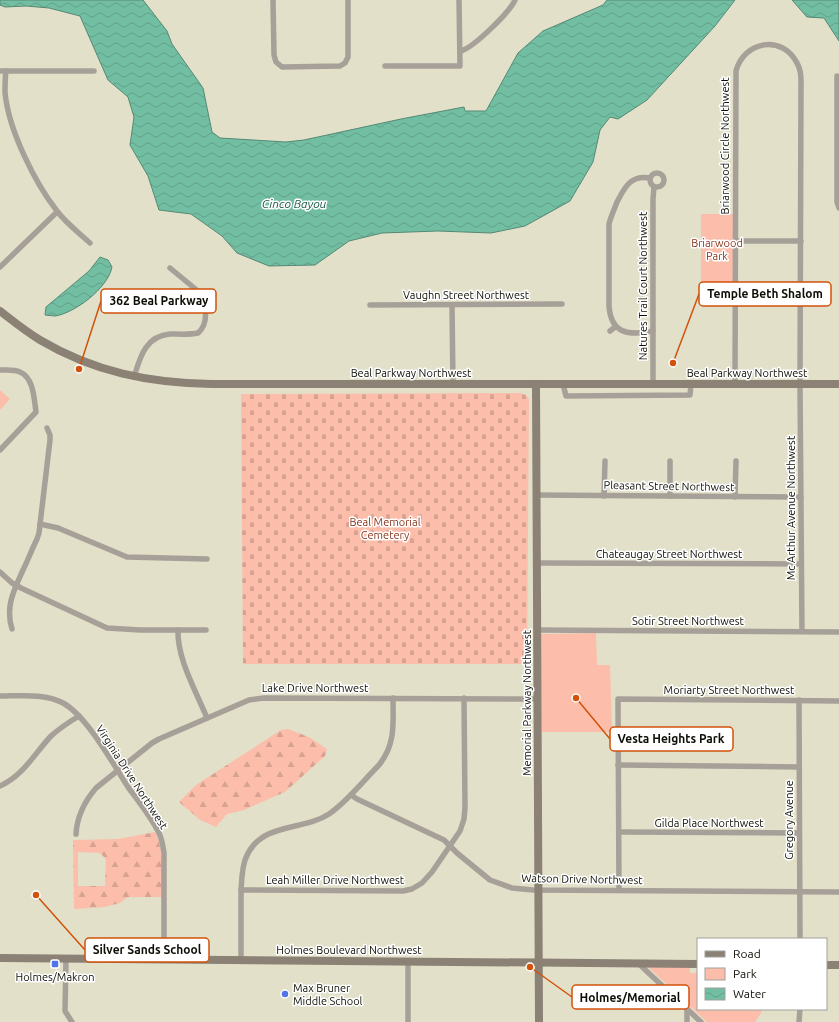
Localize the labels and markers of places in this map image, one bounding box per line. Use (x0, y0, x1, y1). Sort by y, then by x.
callout: Temple Beth Shalom (699, 282, 831, 306)
callout: 362 Beal Parkway (101, 289, 216, 313)
callout: Vesta Heights Park (610, 727, 733, 751)
callout: Silver Sands School (85, 938, 209, 962)
marker: Holmes/Makron (50, 959, 60, 969)
place label: Holmes/Makron (15, 971, 95, 983)
place label: Max Bruner Middle School (293, 982, 363, 1007)
callout: Holmes/Memorial (572, 985, 689, 1009)
marker: Max Bruner Middle School (280, 989, 290, 999)

